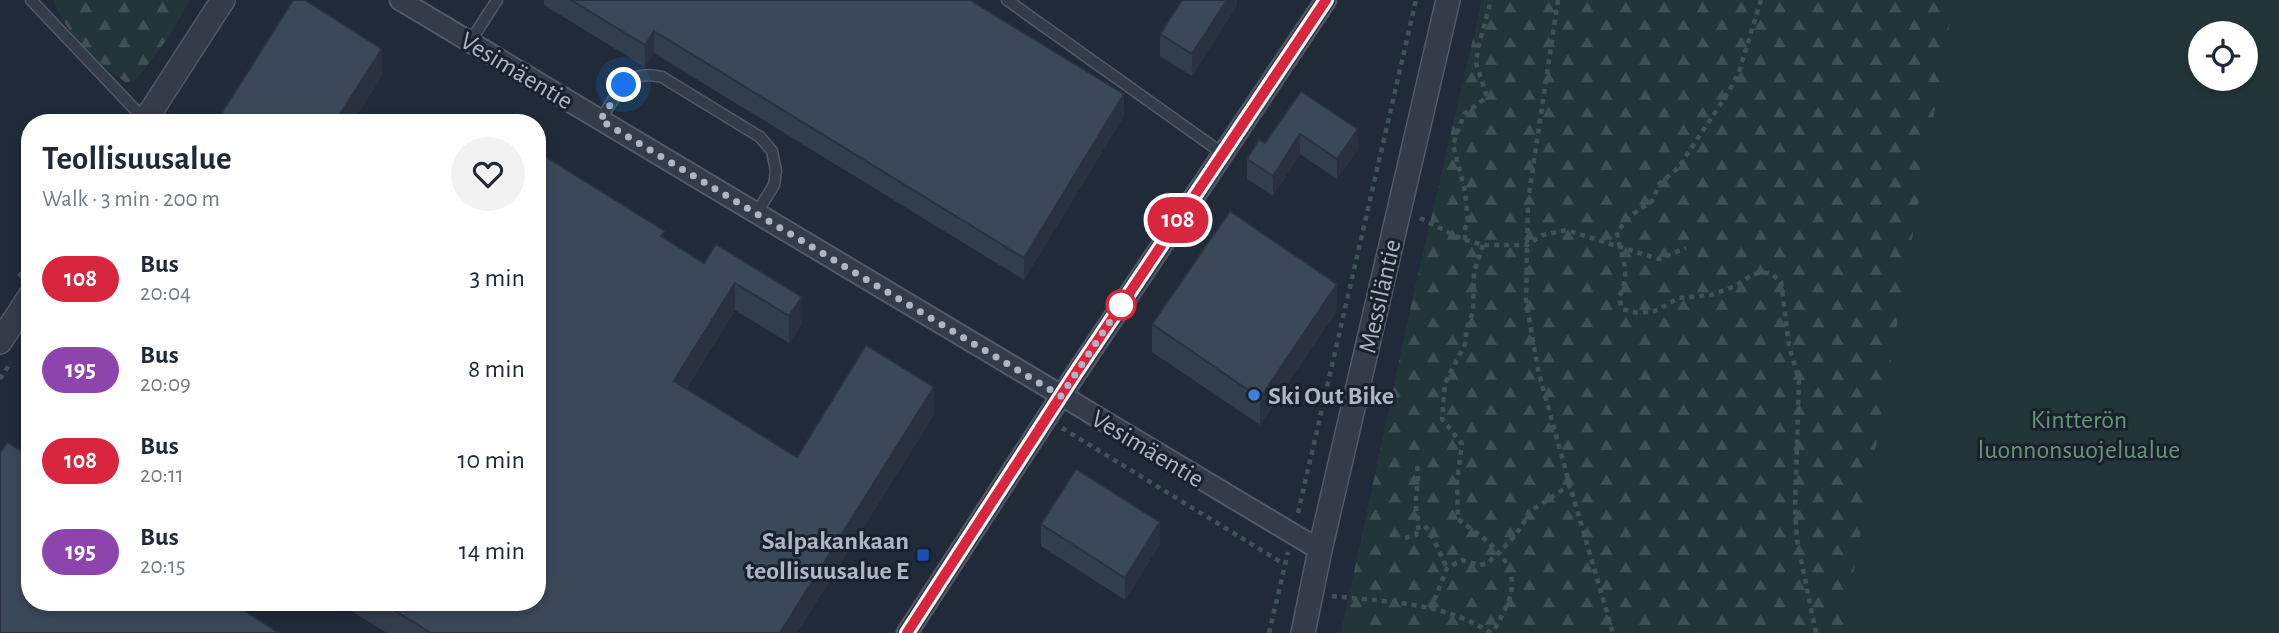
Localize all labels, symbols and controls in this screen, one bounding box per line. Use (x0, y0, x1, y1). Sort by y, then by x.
map controls (2188, 21, 2258, 91)
button: locate (2188, 21, 2258, 91)
street label: Vesimäentie (456, 27, 577, 114)
your location (606, 67, 641, 102)
button: heart (451, 137, 525, 211)
text: Teollisuusalue (42, 143, 232, 176)
text: Walk · 3 min · 200 m (42, 188, 220, 211)
line badge: 108 (1138, 197, 1218, 243)
text: 108 (1162, 208, 1194, 232)
street label: Messiläntie (1354, 237, 1406, 356)
text: Bus (140, 251, 179, 277)
text: 3 min (469, 265, 525, 291)
text: 108 (64, 267, 97, 291)
text: 20:04 (140, 282, 191, 305)
unlabelled marker (1106, 290, 1136, 320)
text: Bus (140, 342, 179, 368)
text: 8 min (468, 356, 525, 382)
text: 195 (65, 358, 96, 382)
text: 20:09 (140, 373, 191, 396)
place label: Ski Out Bike (1268, 383, 1394, 409)
marker: Ski Out Bike (1246, 387, 1262, 403)
street label: Vesimäentie (1087, 405, 1208, 492)
park label: Kintterön luonnonsuojelualue (1978, 407, 2180, 463)
text: Bus (140, 433, 179, 459)
text: 10 min (458, 447, 525, 473)
text: 108 (64, 449, 97, 473)
text: 20:11 (140, 464, 184, 487)
text: Bus (140, 524, 179, 550)
place label: Salpakankaan teollisuusalue E (745, 528, 909, 584)
text: 14 min (459, 538, 525, 564)
text: 195 (65, 540, 96, 564)
marker: Salpakankaan teollisuusalue E (915, 547, 931, 563)
text: 20:15 (140, 555, 185, 578)

